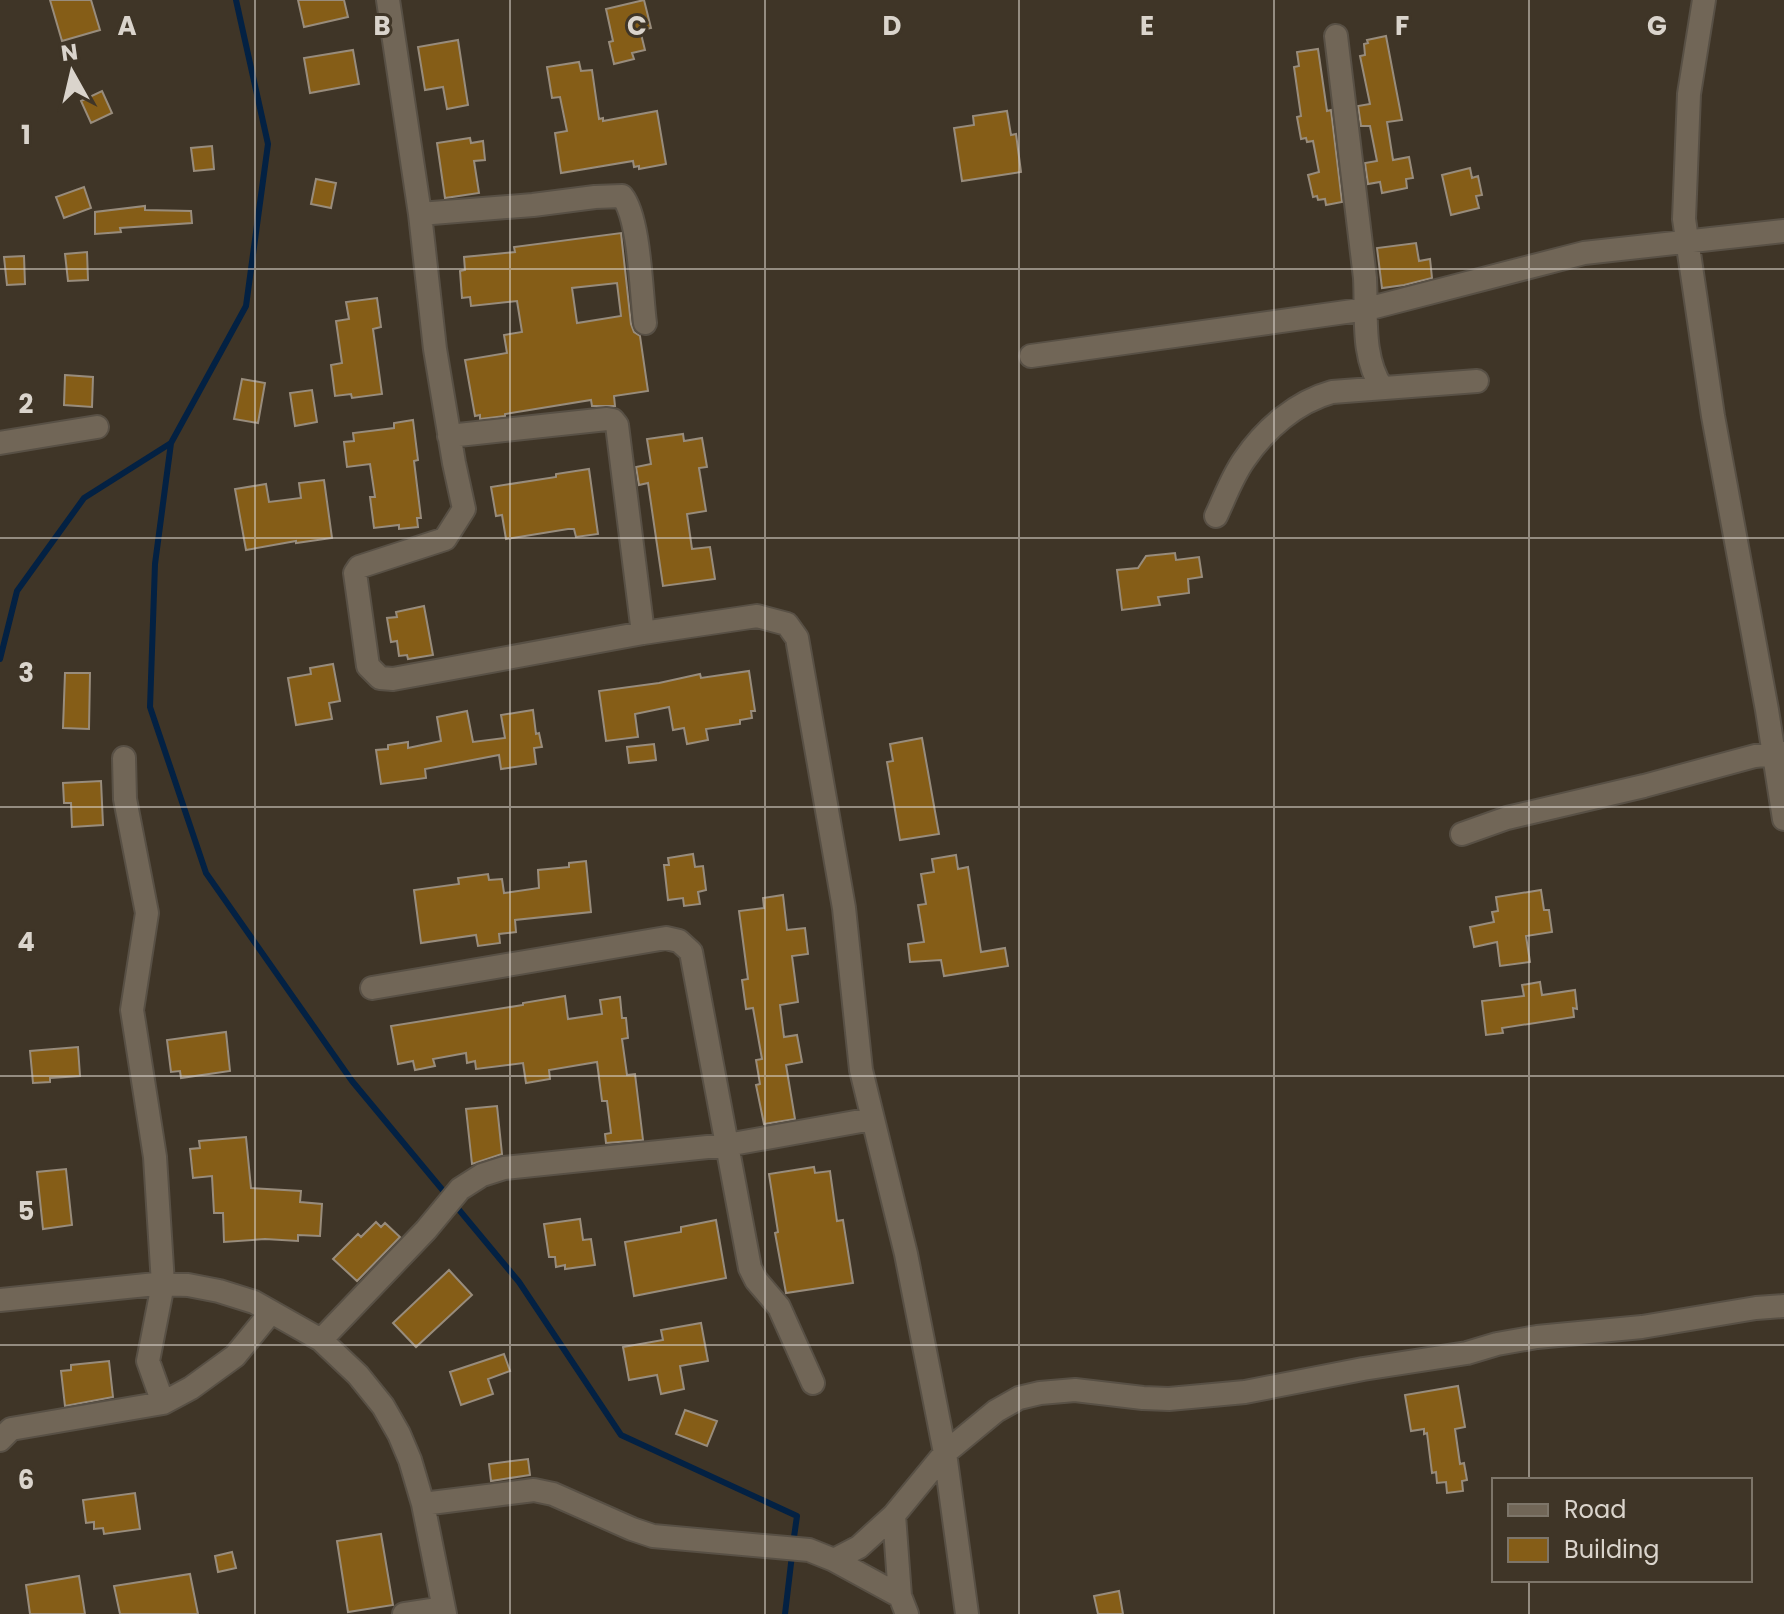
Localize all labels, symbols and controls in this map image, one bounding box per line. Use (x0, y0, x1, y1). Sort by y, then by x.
text: A (117, 8, 137, 44)
text: B (373, 8, 391, 44)
text: C (627, 8, 647, 44)
text: D (883, 8, 902, 44)
text: E (1140, 8, 1154, 44)
text: F (1395, 8, 1409, 44)
text: G (1647, 8, 1667, 44)
north arrow (32, 32, 112, 112)
text: N (59, 36, 80, 69)
text: 1 (21, 117, 31, 153)
text: 2 (19, 386, 34, 422)
text: 3 (18, 655, 34, 691)
text: 4 (17, 924, 35, 960)
text: 5 (18, 1193, 34, 1229)
text: 6 (18, 1462, 34, 1498)
legend (1492, 1478, 1752, 1582)
text: Road (1564, 1493, 1626, 1526)
text: Building (1564, 1533, 1660, 1566)

